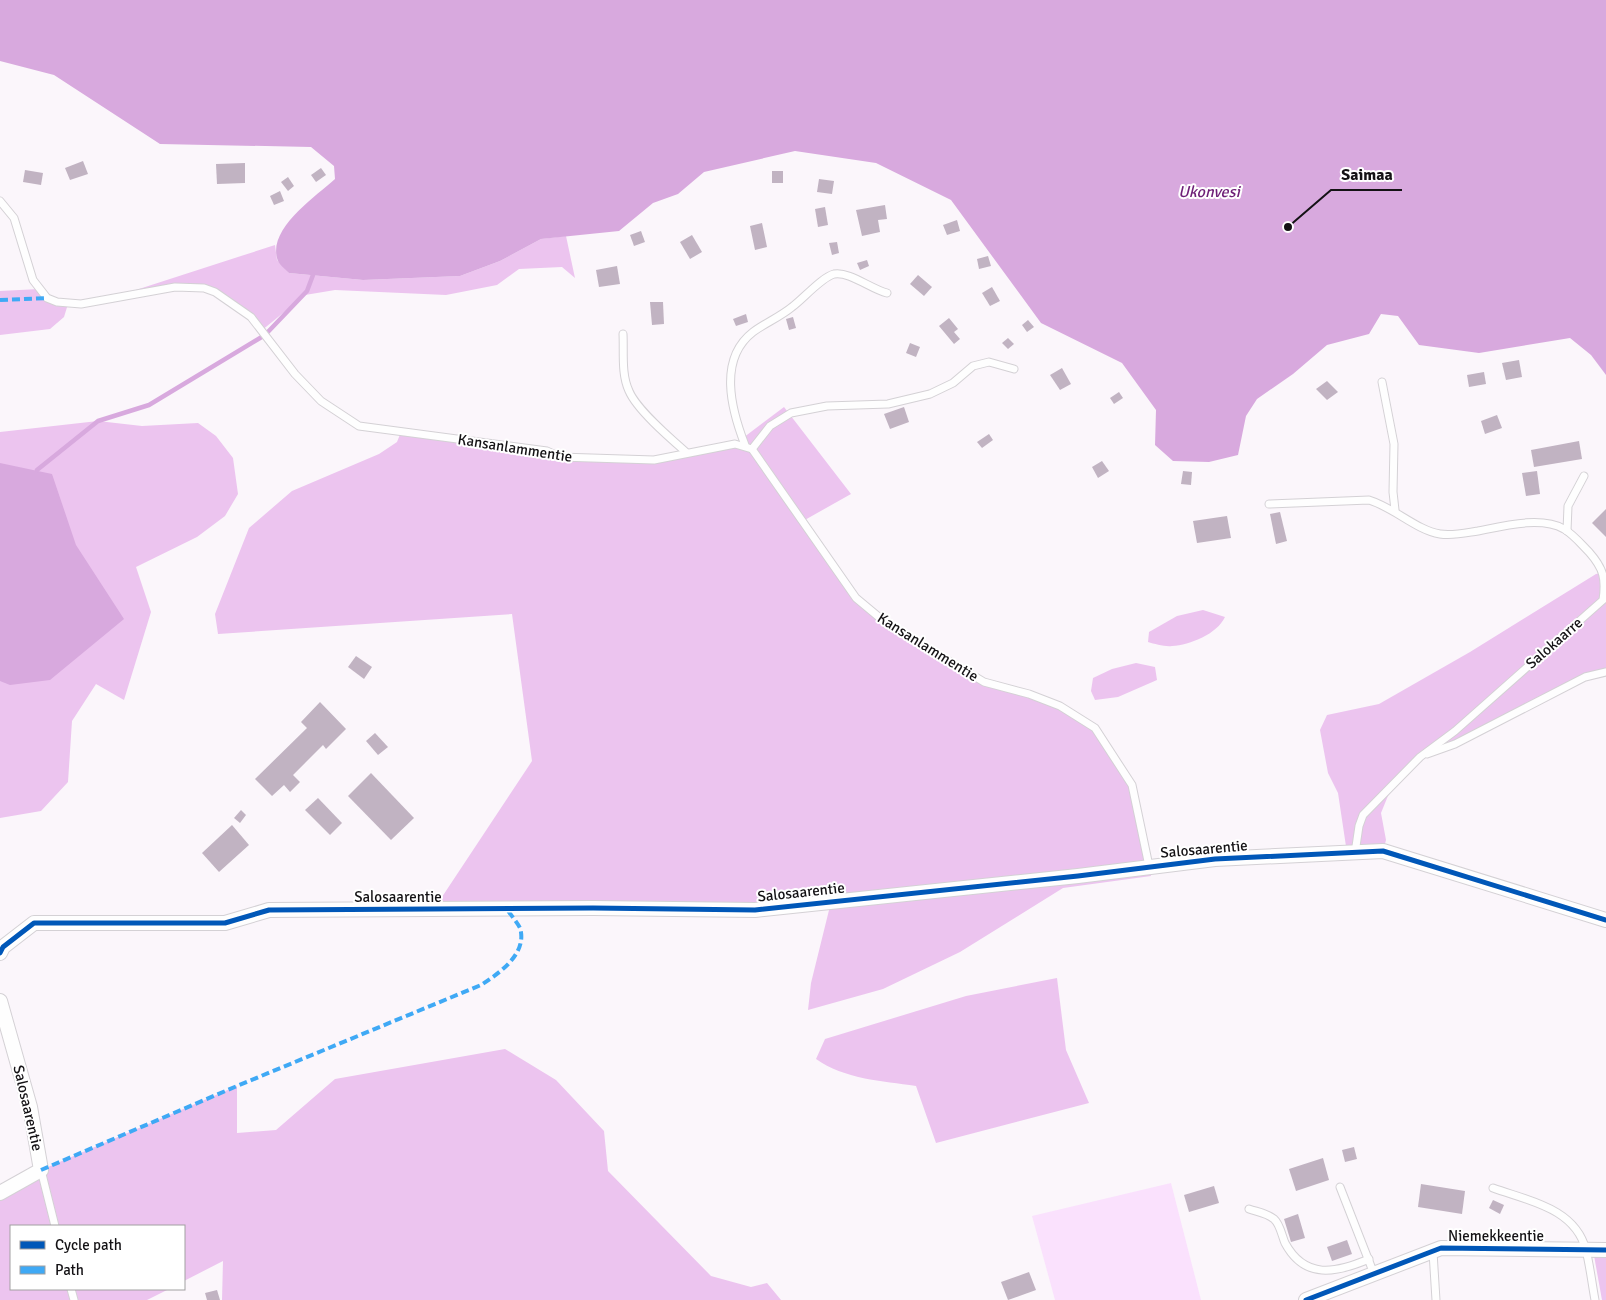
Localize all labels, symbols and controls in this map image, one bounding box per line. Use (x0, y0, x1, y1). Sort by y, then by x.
callout: Saimaa (1331, 159, 1402, 190)
text: Saimaa (1341, 165, 1393, 185)
water label: Ukonvesi (1178, 182, 1241, 202)
street label: Kansanlammentie (456, 430, 574, 466)
street label: Kansanlammentie (874, 609, 982, 685)
street label: Salokaarre (1522, 614, 1586, 672)
street label: Salosaarentie (1160, 836, 1248, 862)
street label: Salosaarentie (756, 878, 846, 906)
street label: Salosaarentie (354, 888, 442, 906)
street label: Salosaarentie (9, 1063, 47, 1153)
legend (10, 1225, 185, 1290)
street label: Niemekkeentie (1448, 1227, 1544, 1245)
text: Cycle path (55, 1236, 122, 1254)
text: Path (55, 1261, 84, 1279)

